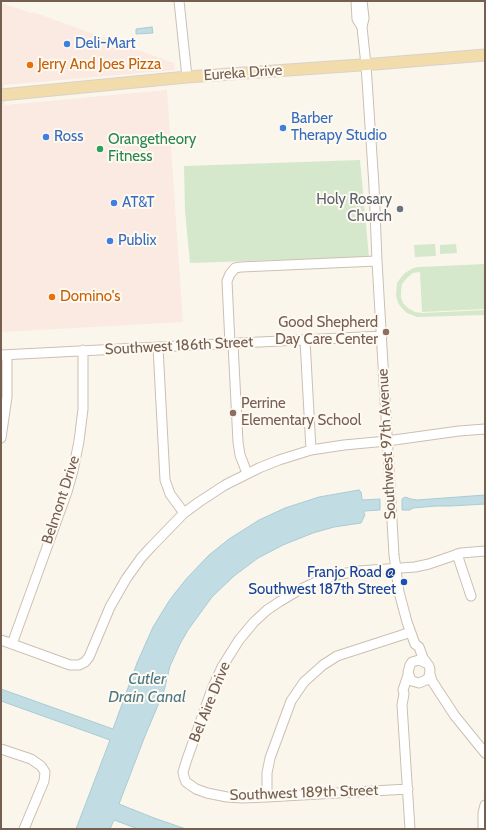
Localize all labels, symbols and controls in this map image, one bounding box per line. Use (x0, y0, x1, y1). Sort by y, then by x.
place label: Deli-Mart (75, 35, 136, 53)
marker: Deli-Mart (62, 39, 72, 49)
place label: Jerry And Joes Pizza (38, 56, 161, 74)
marker: Jerry And Joes Pizza (25, 60, 35, 70)
street label: Eureka Drive (203, 61, 283, 85)
place label: Barber Therapy Studio (291, 110, 387, 145)
marker: Barber Therapy Studio (278, 123, 288, 133)
place label: Ross (54, 128, 83, 146)
place label: Orangetheory Fitness (108, 131, 196, 166)
marker: Ross (41, 132, 51, 142)
marker: Orangetheory Fitness (95, 144, 105, 154)
place label: Holy Rosary Church (316, 191, 392, 226)
place label: AT&T (122, 194, 155, 212)
marker: AT&T (109, 198, 119, 208)
marker: Holy Rosary Church (395, 204, 405, 214)
place label: Publix (118, 232, 157, 250)
marker: Publix (105, 236, 115, 246)
place label: Domino's (60, 288, 120, 306)
marker: Domino's (47, 292, 57, 302)
place label: Good Shepherd Day Care Center (275, 314, 378, 349)
marker: Good Shepherd Day Care Center (381, 327, 391, 337)
street label: Southwest 186th Street (104, 333, 254, 359)
street label: Southwest 97th Avenue (374, 368, 400, 520)
place label: Perrine Elementary School (241, 395, 361, 430)
marker: Perrine Elementary School (228, 408, 238, 418)
street label: Belmont Drive (38, 454, 84, 546)
place label: Franjo Road @ Southwest 187th Street (248, 564, 396, 599)
marker: Franjo Road @ Southwest 187th Street (399, 577, 409, 587)
street label: Bel Aire Drive (186, 659, 234, 745)
water label: Cutler Drain Canal (108, 669, 186, 707)
street label: Southwest 189th Street (229, 781, 379, 805)

